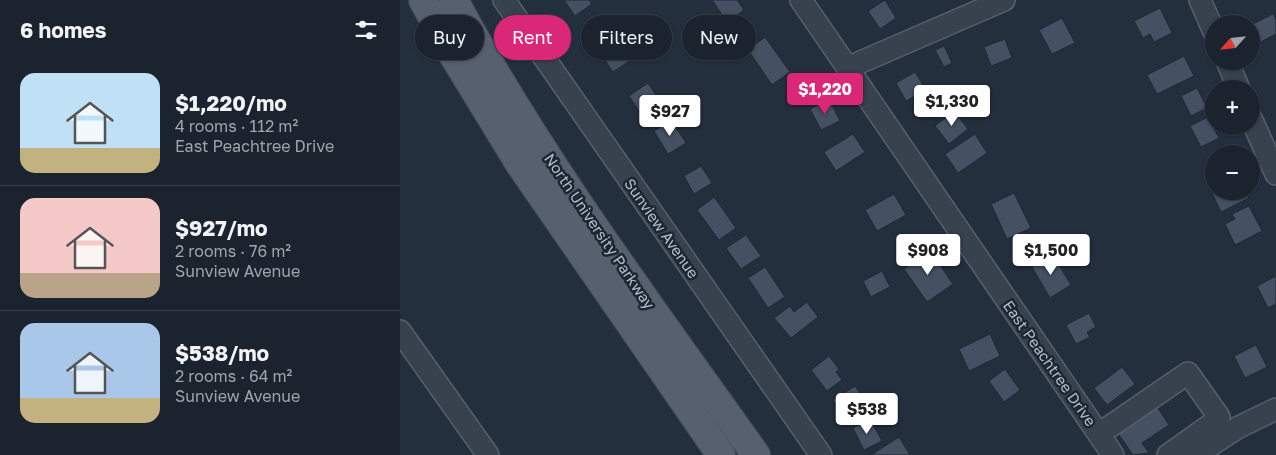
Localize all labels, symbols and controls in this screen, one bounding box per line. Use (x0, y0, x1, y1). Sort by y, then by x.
chip: Buy (415, 15, 484, 60)
chip: Rent (494, 15, 571, 60)
chip: Filters (581, 15, 672, 60)
chip: New (682, 15, 756, 60)
north arrow (1205, 15, 1260, 70)
map controls (1205, 15, 1260, 200)
icon: filters (352, 16, 380, 44)
text: 6 homes (20, 17, 106, 43)
pin: $1,220 (784, 72, 866, 115)
text: $1,220 (798, 79, 852, 99)
button: + (1205, 80, 1260, 135)
pin: $1,330 (911, 84, 993, 127)
text: $1,220/mo (175, 90, 287, 116)
text: $1,330 (925, 91, 979, 111)
icon: home (60, 93, 120, 153)
pin: $927 (640, 94, 700, 137)
text: $927 (650, 101, 690, 121)
text: 4 rooms · 112 m² (175, 116, 298, 136)
text: East Peachtree Drive (175, 136, 334, 156)
button: − (1205, 145, 1260, 200)
street label: North University Parkway (541, 150, 659, 313)
street label: Sunview Avenue (621, 175, 703, 282)
text: $927/mo (175, 215, 268, 241)
icon: home (60, 218, 120, 278)
pin: $908 (898, 234, 958, 276)
pin: $1,500 (1010, 234, 1092, 276)
text: $908 (907, 240, 949, 260)
text: $1,500 (1024, 240, 1078, 260)
text: 2 rooms · 76 m² (175, 241, 291, 261)
text: Sunview Avenue (175, 261, 300, 281)
street label: East Peachtree Drive (1000, 297, 1100, 430)
text: $538/mo (175, 340, 269, 366)
icon: home (60, 343, 120, 403)
text: 2 rooms · 64 m² (175, 366, 292, 386)
text: Sunview Avenue (175, 386, 300, 406)
pin: $538 (837, 392, 897, 435)
text: $538 (847, 399, 887, 419)

